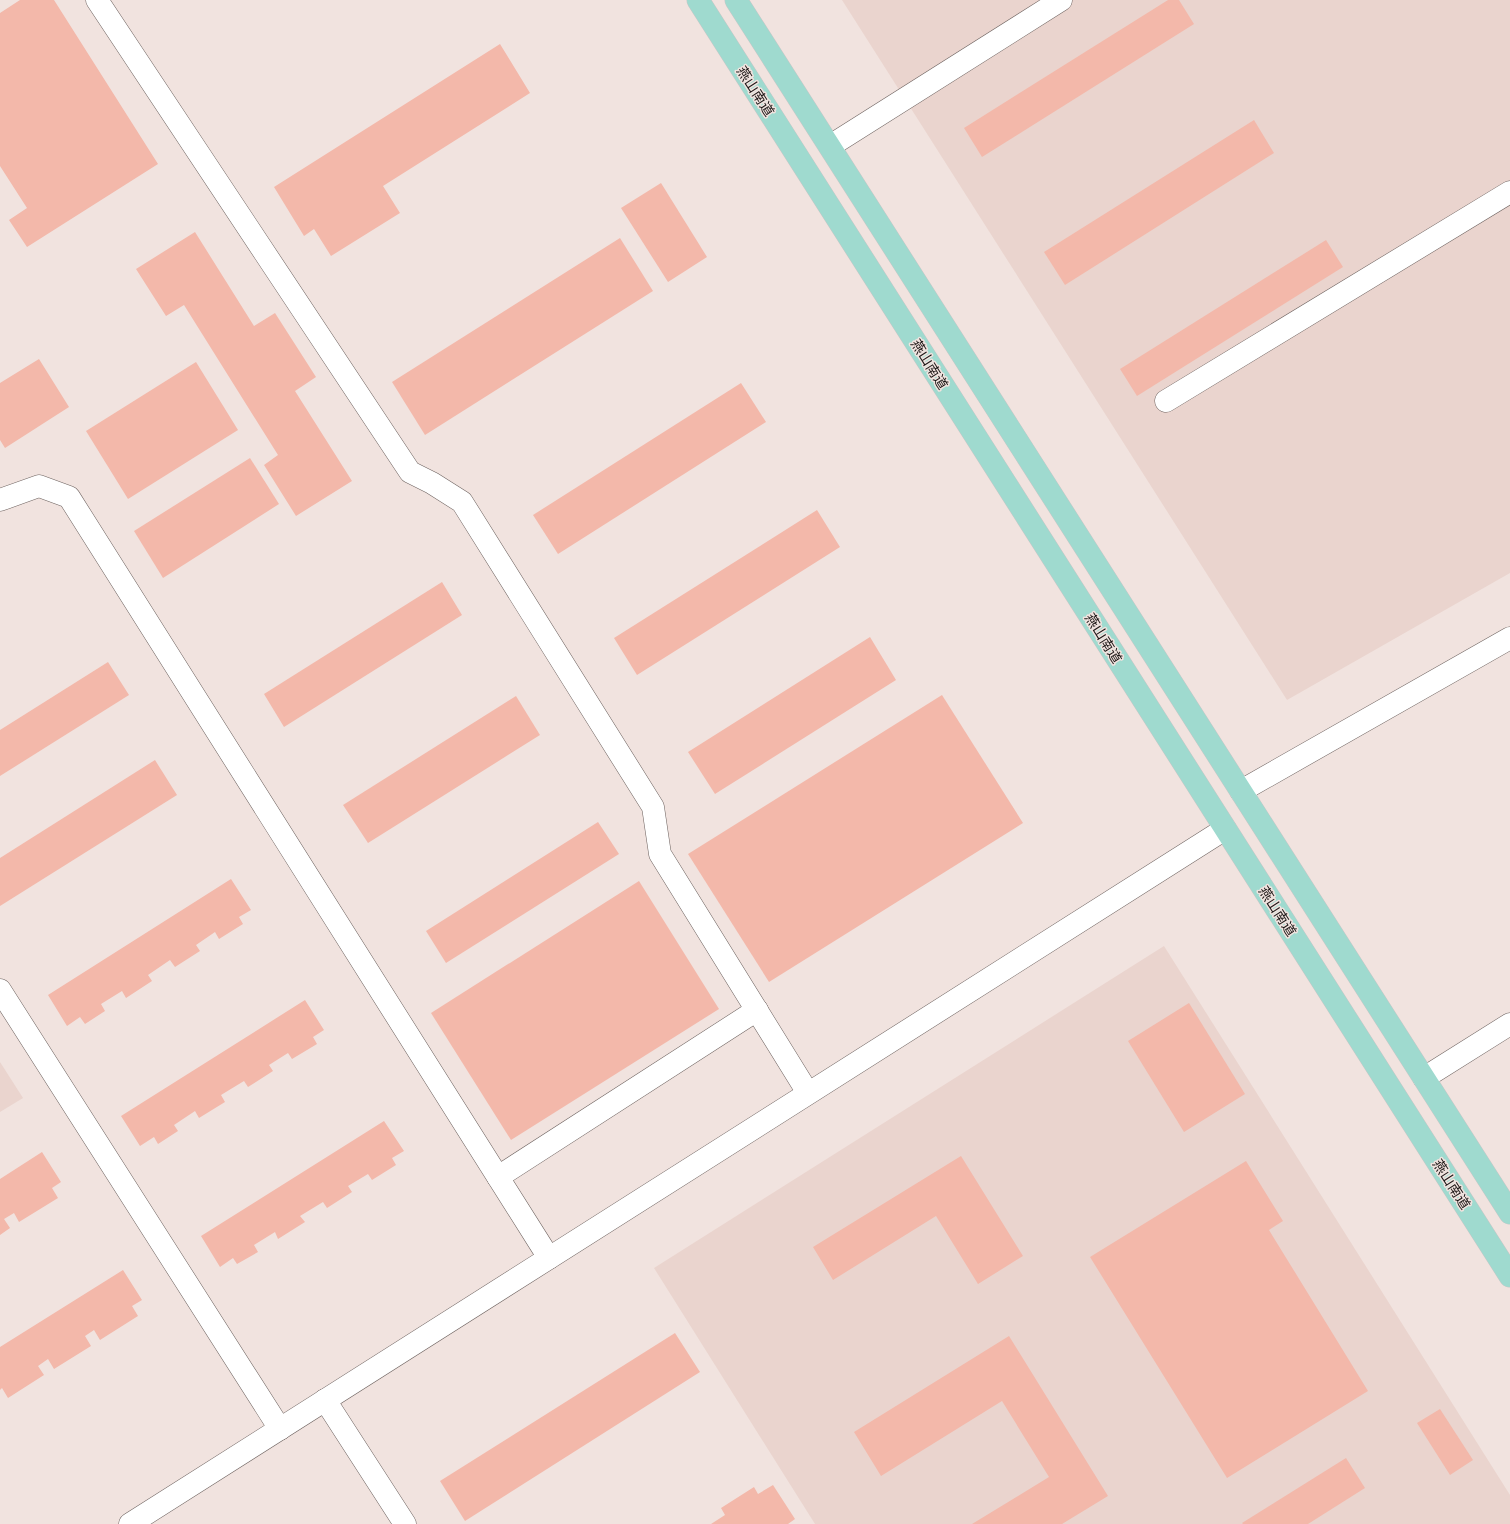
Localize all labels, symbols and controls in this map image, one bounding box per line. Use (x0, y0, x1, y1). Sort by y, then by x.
street label: 燕山南道 (734, 63, 778, 119)
street label: 燕山南道 (908, 336, 952, 392)
street label: 燕山南道 (1082, 610, 1126, 666)
street label: 燕山南道 (1256, 883, 1300, 939)
street label: 燕山南道 (1430, 1156, 1474, 1212)

